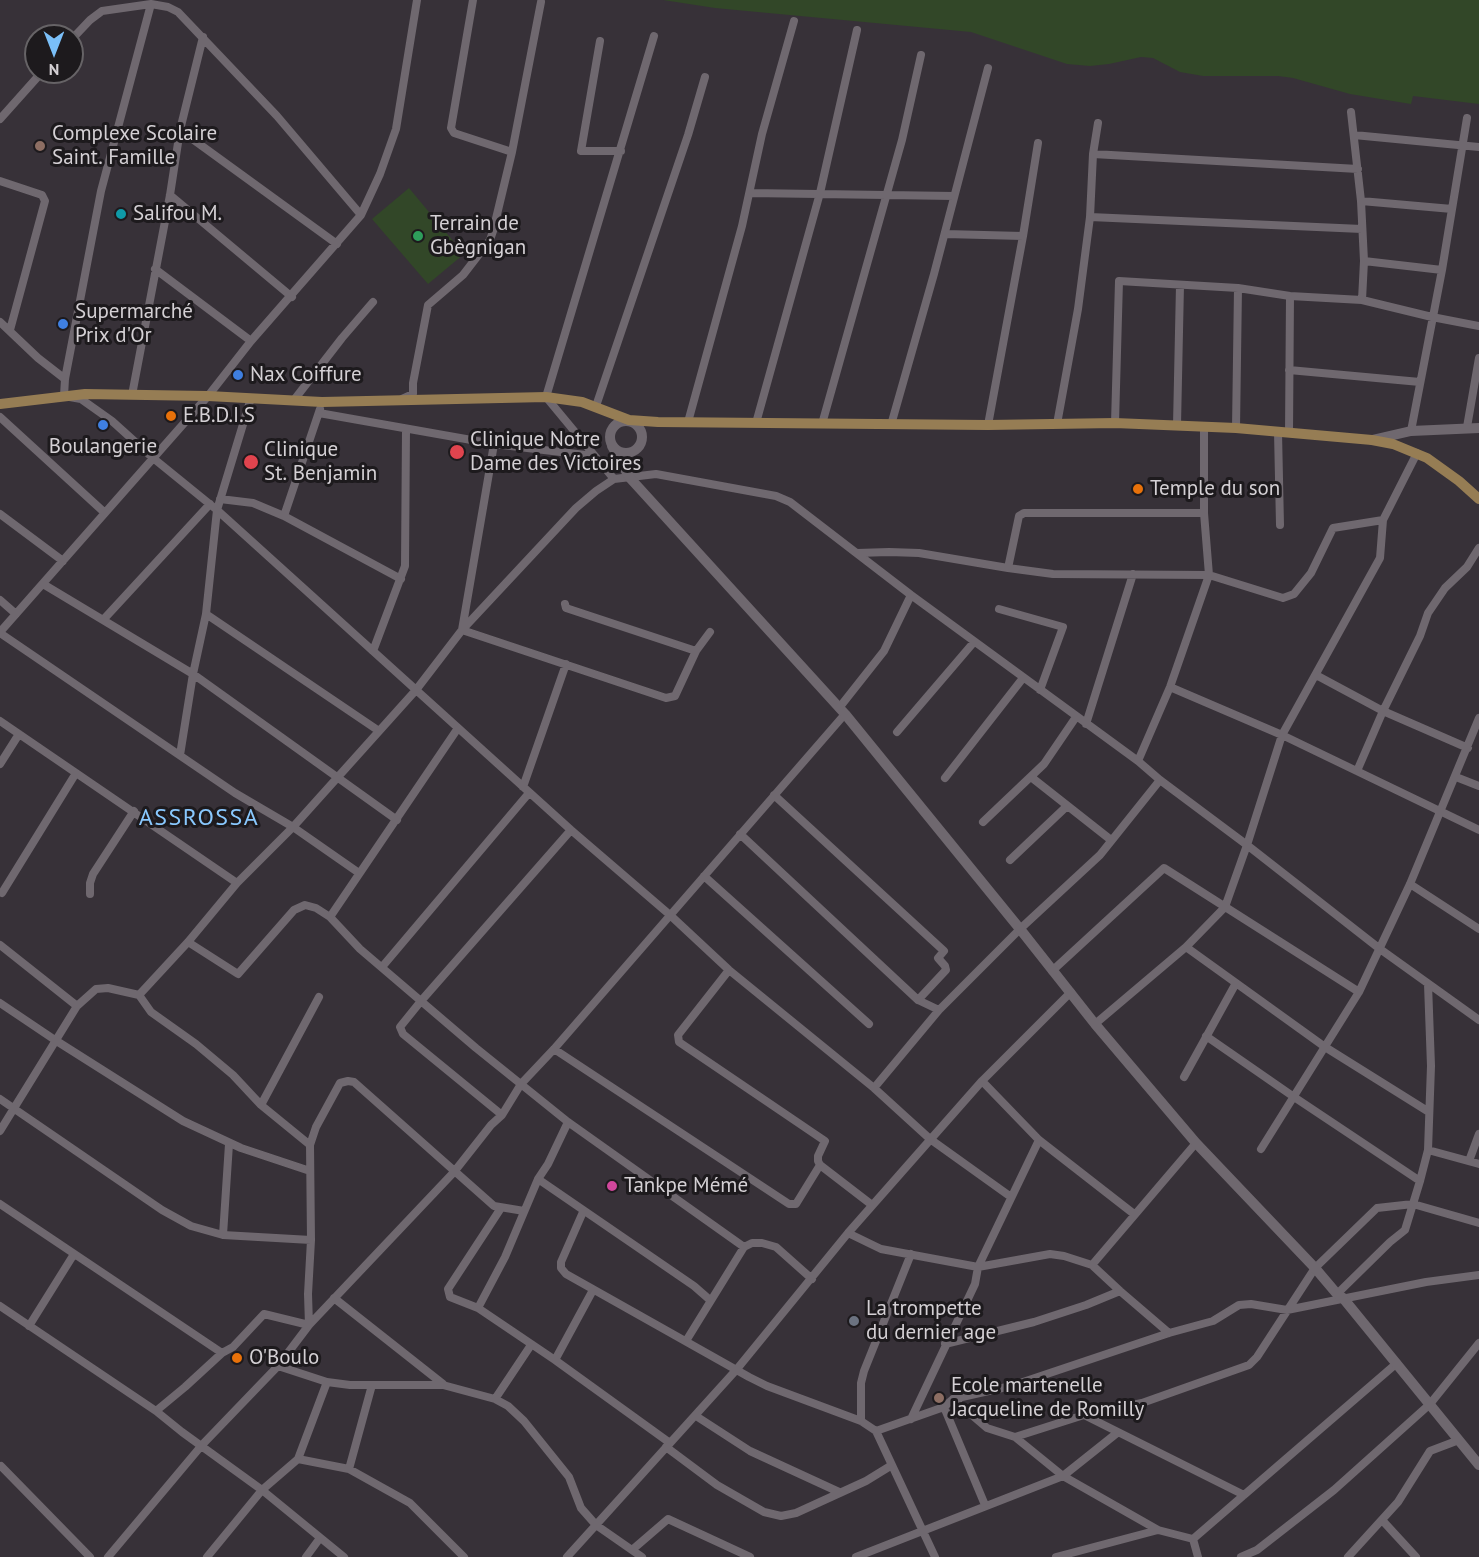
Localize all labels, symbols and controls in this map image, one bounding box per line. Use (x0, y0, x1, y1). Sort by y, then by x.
north arrow (24, 24, 84, 84)
text: N (49, 60, 59, 80)
place label: Complexe Scolaire Saint. Famille (52, 121, 217, 171)
marker: Complexe Scolaire Saint. Famille (33, 139, 47, 153)
place label: Salifou M. (133, 201, 222, 227)
marker: Salifou M. (114, 207, 128, 221)
place label: Terrain de Gbègnigan (430, 211, 526, 261)
marker: Terrain de Gbègnigan (411, 229, 425, 243)
place label: Supermarché Prix d'Or (75, 299, 193, 349)
marker: Supermarché Prix d'Or (56, 317, 70, 331)
place label: Nax Coiffure (250, 362, 362, 388)
marker: Nax Coiffure (231, 368, 245, 382)
place label: E.B.D.I.S (183, 403, 255, 429)
marker: E.B.D.I.S (164, 409, 178, 423)
marker: Boulangerie (96, 418, 110, 432)
place label: Clinique Notre Dame des Victoires (470, 427, 641, 477)
place label: Boulangerie (49, 434, 157, 460)
place label: Clinique St. Benjamin (264, 437, 377, 487)
marker: Clinique Notre Dame des Victoires (448, 443, 466, 461)
marker: Clinique St. Benjamin (242, 453, 260, 471)
place label: Temple du son (1150, 476, 1280, 502)
marker: Temple du son (1131, 482, 1145, 496)
district label: ASSROSSA (139, 804, 259, 832)
place label: Tankpe Mémé (624, 1173, 748, 1199)
marker: Tankpe Mémé (605, 1179, 619, 1193)
place label: La trompette du dernier age (866, 1296, 996, 1346)
marker: La trompette du dernier age (847, 1314, 861, 1328)
place label: O'Boulo (249, 1345, 319, 1371)
marker: O'Boulo (230, 1351, 244, 1365)
place label: Ecole martenelle Jacqueline de Romilly (951, 1373, 1144, 1423)
marker: Ecole martenelle Jacqueline de Romilly (932, 1391, 946, 1405)

